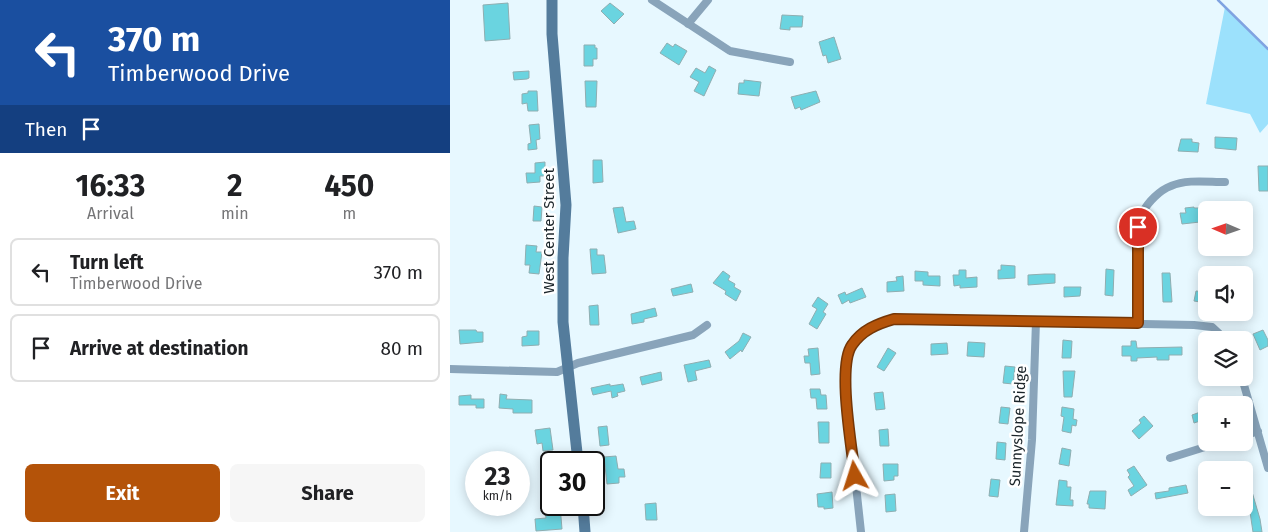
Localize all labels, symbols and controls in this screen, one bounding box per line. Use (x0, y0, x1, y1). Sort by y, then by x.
text: 370 m (108, 18, 200, 60)
icon: left (25, 20, 90, 85)
text: Timberwood Drive (108, 60, 290, 87)
icon: arrive (77, 115, 105, 143)
text: Then (25, 118, 67, 141)
text: 16:33 (76, 168, 145, 204)
text: 2 (227, 168, 242, 204)
text: 450 (324, 168, 374, 204)
street label: West Center Street (540, 168, 558, 294)
north arrow (1198, 201, 1252, 256)
map controls (1198, 201, 1253, 516)
text: Arrival (87, 204, 134, 223)
text: min (221, 204, 249, 223)
text: m (342, 204, 356, 223)
pin (1117, 206, 1159, 248)
icon: arrive (1124, 213, 1152, 241)
text: Turn left (70, 251, 144, 274)
icon: left (27, 258, 55, 286)
text: 370 m (373, 261, 423, 284)
button: sound (1198, 266, 1253, 321)
text: Timberwood Drive (70, 274, 202, 293)
button: layers (1198, 331, 1253, 386)
icon: arrive (27, 334, 55, 362)
text: Arrive at destination (70, 337, 249, 360)
text: 80 m (381, 337, 423, 360)
street label: Sunnyslope Ridge (1006, 365, 1030, 487)
button: + (1198, 396, 1253, 451)
position arrow (828, 449, 880, 501)
speed limit sign: 30 (540, 451, 605, 516)
button: − (1198, 461, 1253, 516)
text: 23 (485, 462, 510, 492)
button: Exit (25, 464, 220, 522)
button: Share (230, 464, 425, 522)
text: km/h (483, 489, 512, 503)

